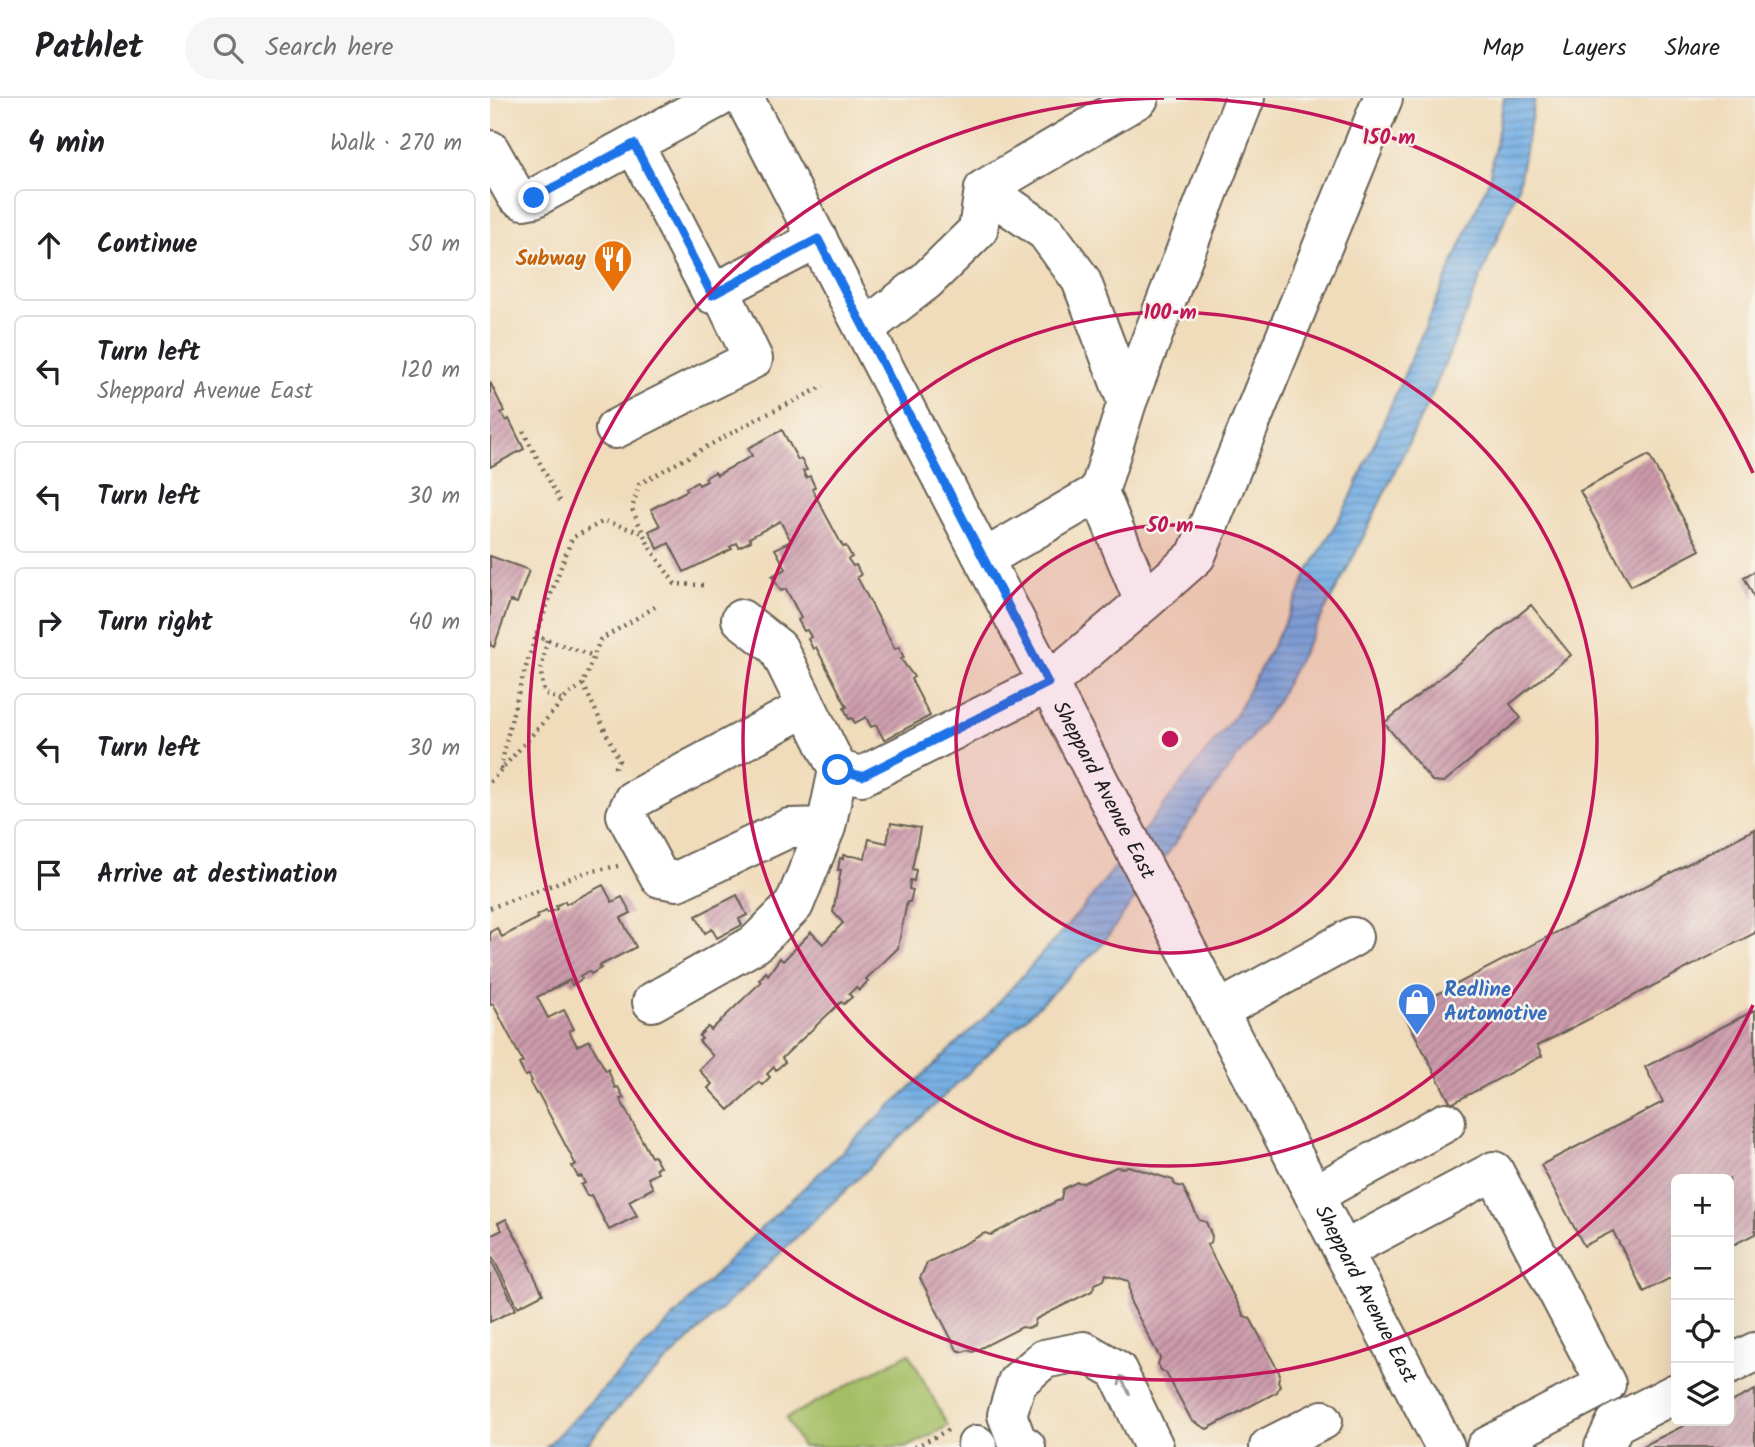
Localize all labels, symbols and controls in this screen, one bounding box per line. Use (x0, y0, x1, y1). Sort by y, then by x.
search box (185, 17, 675, 80)
text: Pathlet (35, 22, 143, 75)
text: Search here (265, 27, 393, 69)
icon: search (209, 29, 247, 67)
text: Map (1482, 29, 1524, 68)
text: Layers (1562, 29, 1626, 68)
text: Share (1664, 29, 1720, 68)
text: 4 min (28, 120, 105, 168)
text: 150 m (1362, 122, 1416, 155)
text: Walk · 270 m (330, 126, 462, 162)
route end (518, 182, 549, 213)
text: Continue (97, 224, 198, 266)
icon: ahead (30, 226, 68, 264)
text: 50 m (409, 227, 460, 263)
restaurant icon: Subway (592, 238, 634, 293)
place label: Subway (516, 243, 586, 276)
text: 100 m (1143, 297, 1197, 330)
text: Turn left (97, 332, 200, 374)
icon: left (30, 352, 68, 390)
text: 120 m (400, 353, 460, 389)
text: Sheppard Avenue East (97, 374, 313, 410)
text: Turn left (97, 476, 200, 518)
icon: left (30, 478, 68, 516)
text: 30 m (408, 479, 460, 515)
text: 50 m (1146, 510, 1193, 543)
text: Turn right (97, 602, 213, 644)
icon: right (30, 604, 68, 642)
text: 40 m (408, 605, 460, 641)
street label: Sheppard Avenue East (1044, 695, 1164, 886)
centre of rings (1158, 727, 1182, 751)
text: Turn left (97, 728, 200, 770)
icon: left (30, 730, 68, 768)
text: 30 m (408, 731, 460, 767)
route start (822, 754, 853, 785)
text: Arrive at destination (97, 854, 337, 896)
icon: arrive (30, 856, 68, 894)
place label: Redline Automotive (1444, 974, 1547, 1031)
shop icon: Redline Automotive (1396, 981, 1438, 1036)
map controls (1671, 1174, 1734, 1426)
button: + (1671, 1174, 1734, 1237)
street label: Sheppard Avenue East (1305, 1199, 1426, 1390)
button: − (1671, 1237, 1734, 1300)
button: locate (1671, 1300, 1734, 1363)
button: layers (1671, 1363, 1734, 1426)
one-way arrow (1117, 1375, 1130, 1396)

